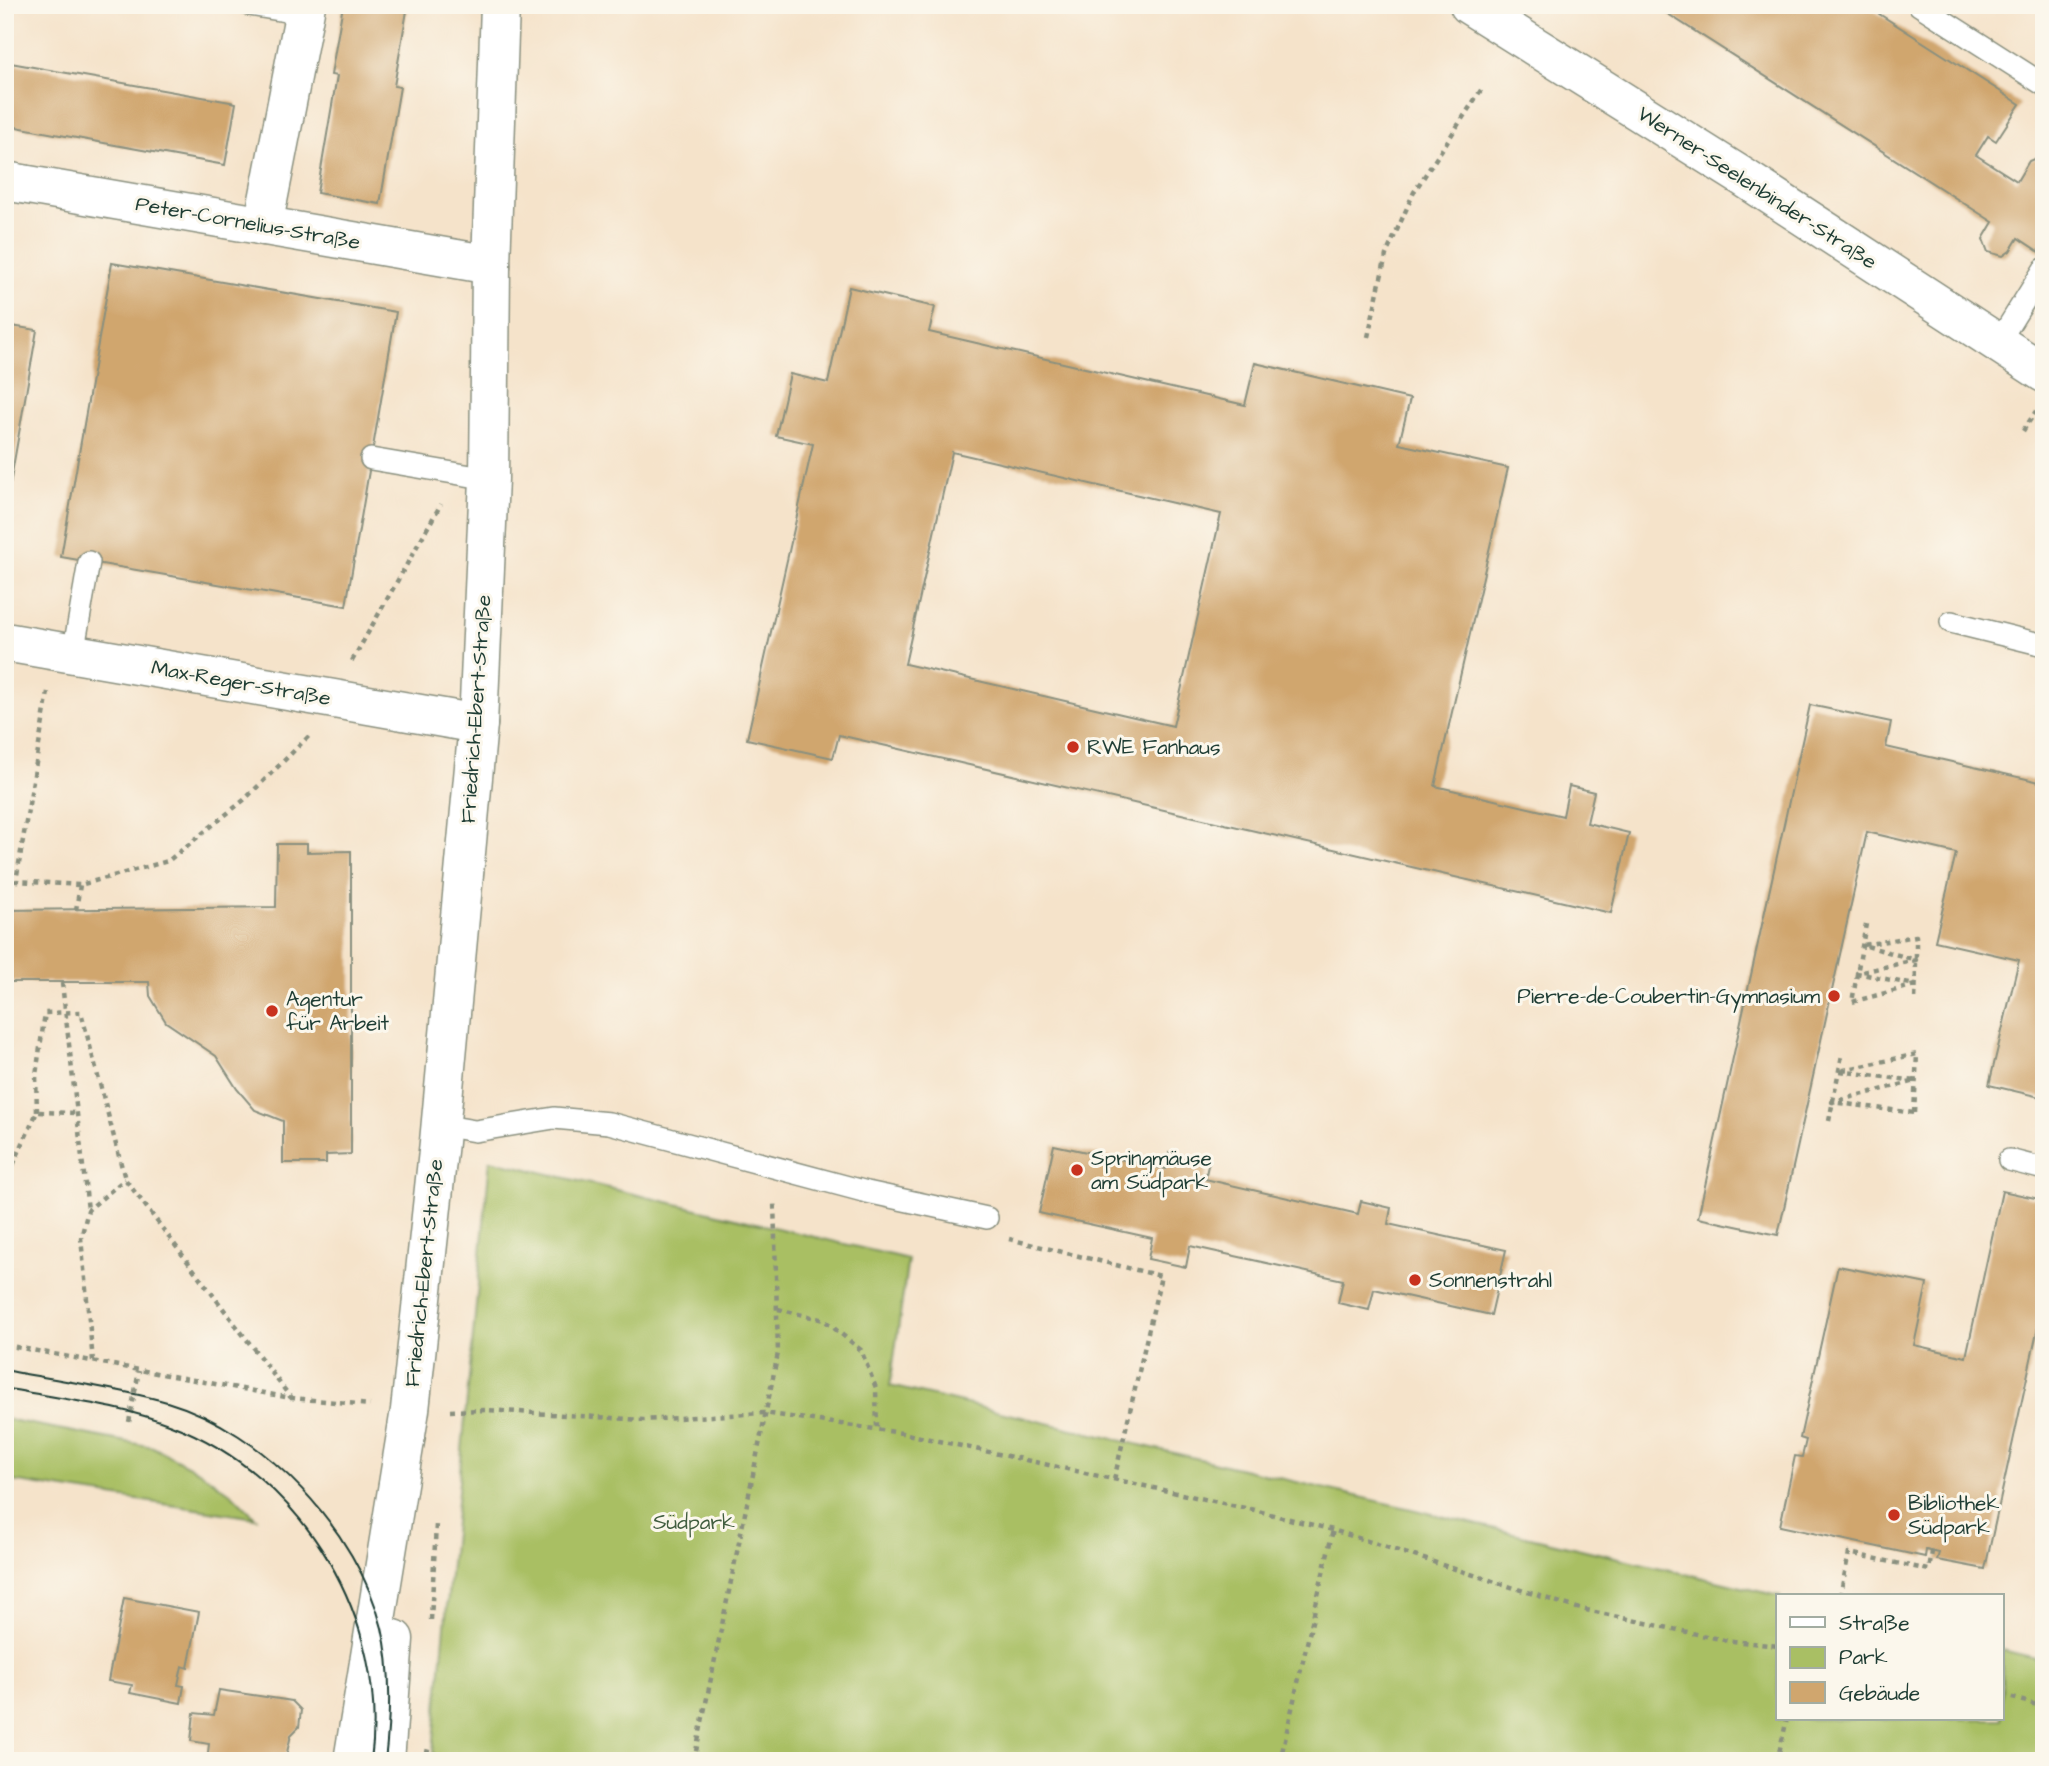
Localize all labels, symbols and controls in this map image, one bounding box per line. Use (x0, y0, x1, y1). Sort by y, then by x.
street label: Werner-Seelenbinder-Straße (1632, 100, 1882, 276)
street label: Peter-Cornelius-Straße (133, 189, 363, 257)
street label: Friedrich-Ebert-Straße (454, 594, 498, 824)
street label: Max-Reger-Straße (149, 653, 333, 715)
place label: RWE Fanhaus (1087, 733, 1221, 762)
marker: RWE Fanhaus (1065, 739, 1081, 755)
place label: Pierre-de-Coubertin-Gymnasium (1517, 982, 1821, 1013)
place label: Agentur für Arbeit (286, 985, 390, 1038)
marker: Pierre-de-Coubertin-Gymnasium (1826, 988, 1842, 1004)
marker: Agentur für Arbeit (264, 1003, 280, 1019)
place label: Springmäuse am Südpark (1091, 1144, 1212, 1198)
street label: Friedrich-Ebert-Straße (398, 1158, 450, 1388)
marker: Springmäuse am Südpark (1069, 1162, 1085, 1178)
place label: Sonnenstrahl (1429, 1266, 1552, 1295)
marker: Sonnenstrahl (1407, 1272, 1423, 1288)
place label: Bibliothek Südpark (1908, 1489, 1999, 1543)
marker: Bibliothek Südpark (1886, 1507, 1902, 1523)
park label: Südpark (653, 1508, 735, 1538)
legend (1776, 1594, 2004, 1720)
text: Straße (1839, 1609, 1910, 1638)
text: Park (1839, 1643, 1888, 1672)
text: Gebäude (1839, 1679, 1920, 1708)

